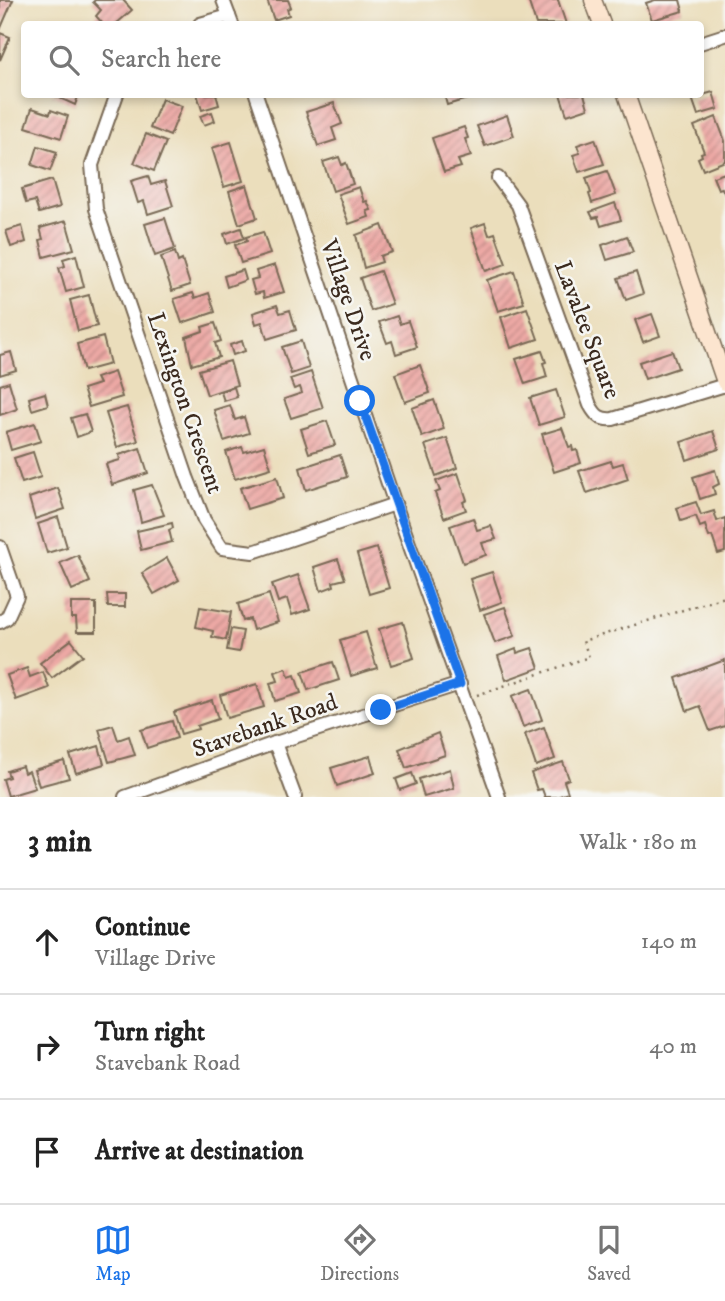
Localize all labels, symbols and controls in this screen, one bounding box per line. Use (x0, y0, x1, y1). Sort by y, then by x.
search box (21, 21, 704, 98)
icon: search (45, 41, 83, 79)
text: Search here (101, 43, 221, 76)
street label: Village Drive (313, 235, 383, 365)
street label: Lavalee Square (547, 257, 627, 403)
street label: Lexington Crescent (140, 308, 230, 498)
route start (344, 385, 375, 416)
street label: Stavebank Road (188, 687, 342, 765)
route end (365, 694, 396, 725)
text: 3 min (28, 824, 92, 861)
text: Walk · 180 m (579, 828, 697, 857)
text: Continue (95, 911, 190, 944)
icon: ahead (28, 923, 66, 961)
text: 140 m (641, 927, 697, 956)
text: Village Drive (95, 944, 216, 973)
text: Turn right (95, 1016, 205, 1049)
icon: right (28, 1028, 66, 1066)
text: 40 m (649, 1032, 697, 1061)
text: Stavebank Road (95, 1049, 240, 1078)
icon: arrive (28, 1133, 66, 1171)
text: Arrive at destination (95, 1135, 304, 1168)
tab: Map (94, 1221, 132, 1286)
tab: Directions (320, 1221, 399, 1286)
tab: Saved (587, 1221, 631, 1286)

